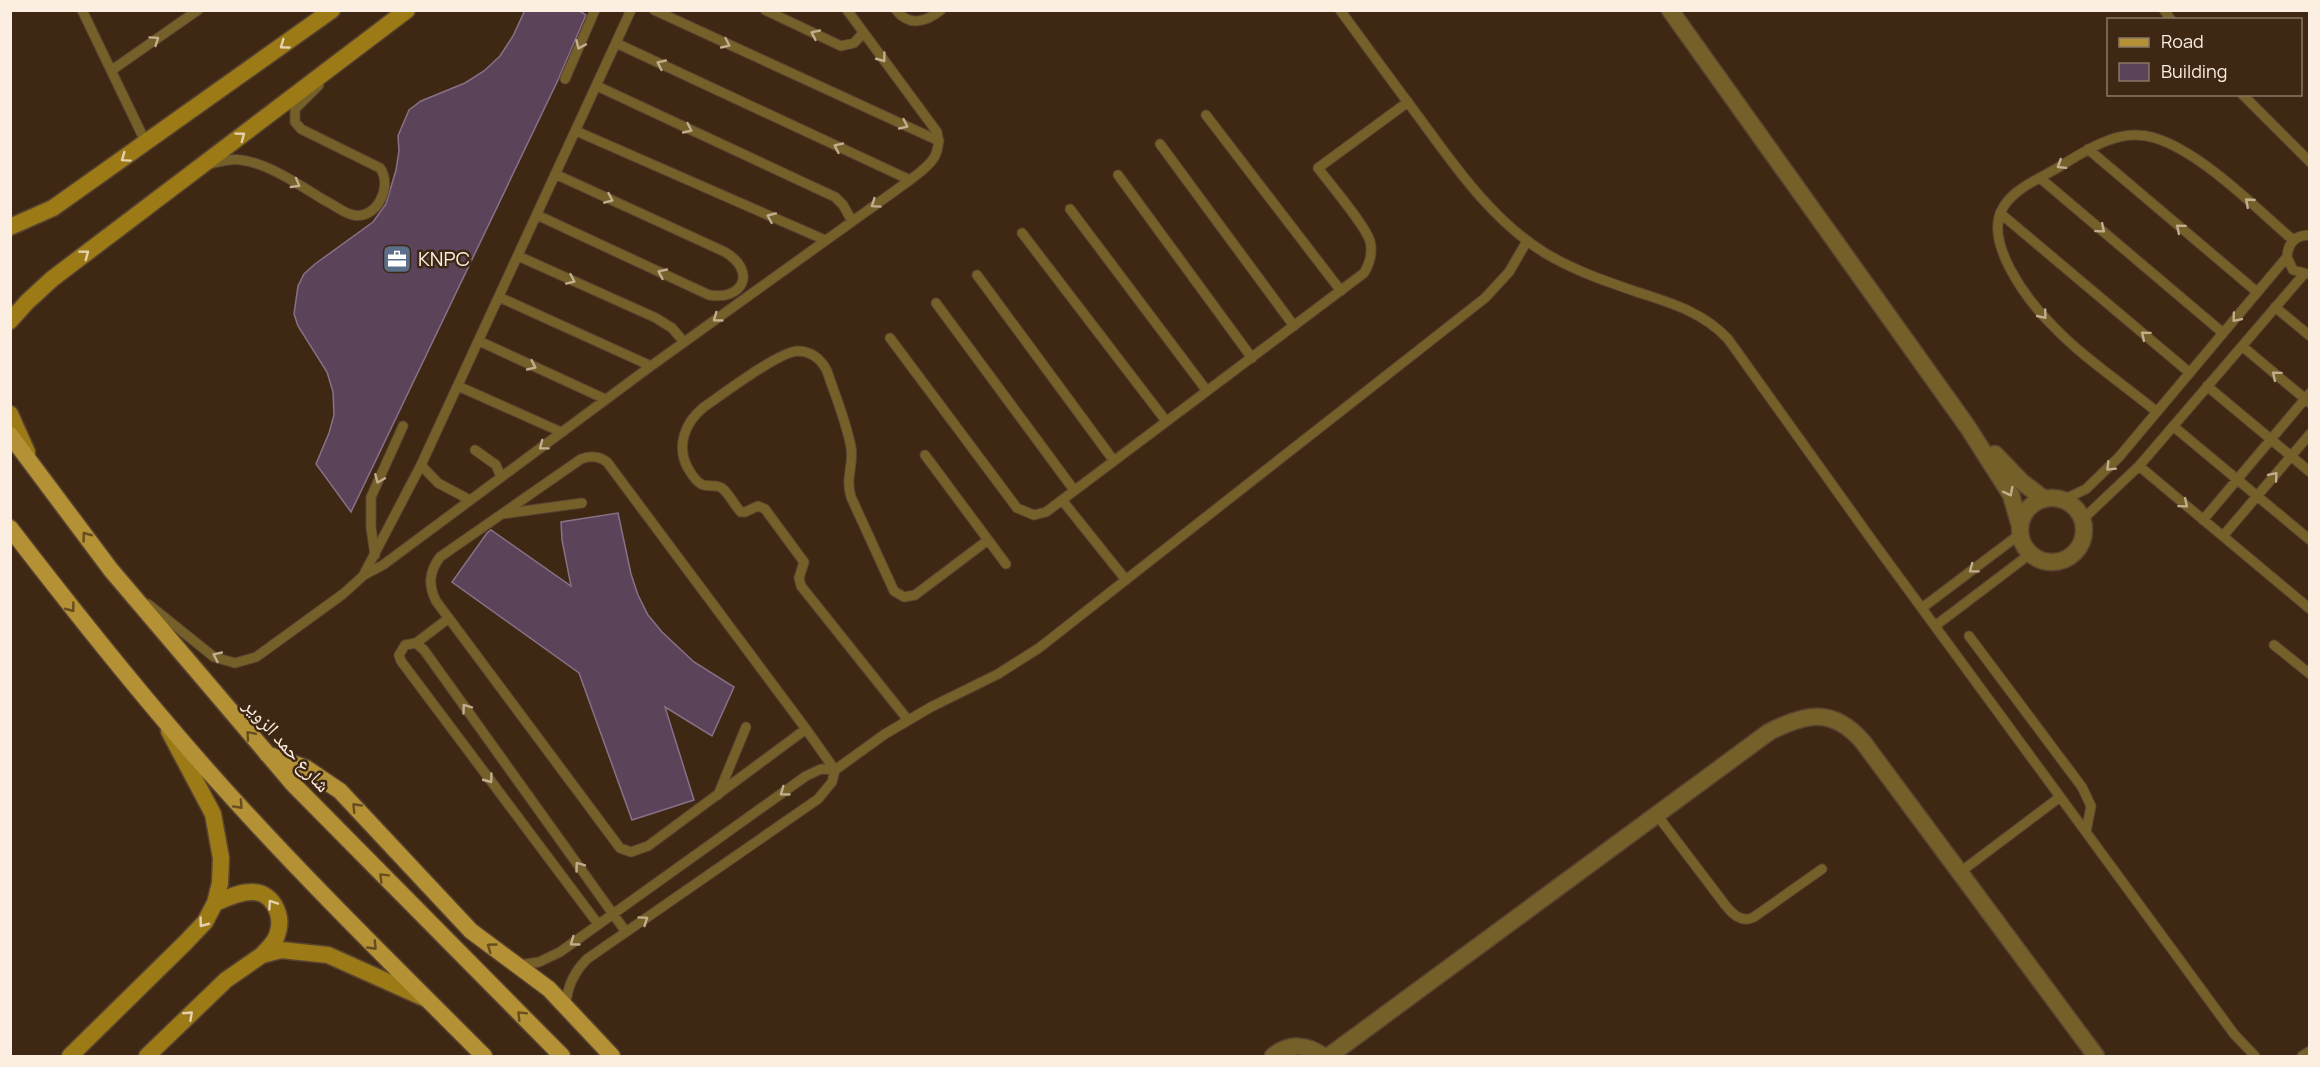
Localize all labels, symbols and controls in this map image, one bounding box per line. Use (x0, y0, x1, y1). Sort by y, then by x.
legend (2107, 18, 2302, 96)
one-way arrow (811, 29, 822, 41)
text: Road (2161, 29, 2204, 53)
one-way arrow (149, 36, 160, 47)
one-way arrow (720, 36, 731, 48)
one-way arrow (280, 38, 291, 49)
one-way arrow (575, 38, 587, 49)
one-way arrow (874, 51, 885, 62)
text: Building (2161, 59, 2227, 83)
one-way arrow (656, 60, 667, 72)
one-way arrow (897, 117, 908, 129)
one-way arrow (681, 121, 692, 133)
one-way arrow (234, 133, 245, 144)
one-way arrow (833, 142, 844, 154)
one-way arrow (121, 150, 132, 161)
one-way arrow (2057, 158, 2068, 169)
one-way arrow (290, 176, 300, 188)
one-way arrow (602, 191, 613, 203)
one-way arrow (871, 197, 882, 208)
one-way arrow (2245, 198, 2256, 209)
one-way arrow (767, 212, 778, 224)
one-way arrow (2094, 222, 2105, 233)
one-way arrow (2176, 224, 2187, 235)
office icon: KNPC (381, 243, 413, 275)
place label: KNPC (418, 245, 470, 272)
one-way arrow (78, 250, 89, 261)
one-way arrow (657, 268, 668, 280)
one-way arrow (565, 273, 576, 285)
one-way arrow (2036, 308, 2047, 319)
one-way arrow (713, 311, 724, 322)
one-way arrow (2232, 311, 2243, 322)
one-way arrow (2141, 331, 2152, 342)
one-way arrow (525, 358, 536, 370)
one-way arrow (2272, 371, 2283, 382)
one-way arrow (538, 438, 549, 449)
one-way arrow (2106, 460, 2117, 470)
one-way arrow (2267, 472, 2278, 483)
one-way arrow (374, 473, 386, 484)
one-way arrow (2001, 486, 2013, 497)
one-way arrow (2177, 496, 2188, 507)
one-way arrow (82, 531, 93, 542)
one-way arrow (1969, 562, 1980, 573)
one-way arrow (64, 602, 75, 613)
one-way arrow (212, 651, 223, 663)
street label: شارع حمد الزوير (237, 691, 337, 797)
one-way arrow (462, 703, 473, 714)
one-way arrow (246, 731, 257, 742)
one-way arrow (482, 772, 493, 783)
one-way arrow (779, 785, 790, 796)
one-way arrow (231, 797, 242, 808)
one-way arrow (353, 803, 364, 814)
one-way arrow (575, 862, 586, 873)
one-way arrow (379, 874, 390, 884)
one-way arrow (268, 900, 279, 911)
one-way arrow (199, 916, 210, 927)
one-way arrow (637, 916, 648, 927)
one-way arrow (569, 935, 580, 946)
one-way arrow (366, 938, 377, 949)
one-way arrow (487, 943, 498, 954)
one-way arrow (182, 1011, 192, 1022)
one-way arrow (517, 1012, 528, 1023)

